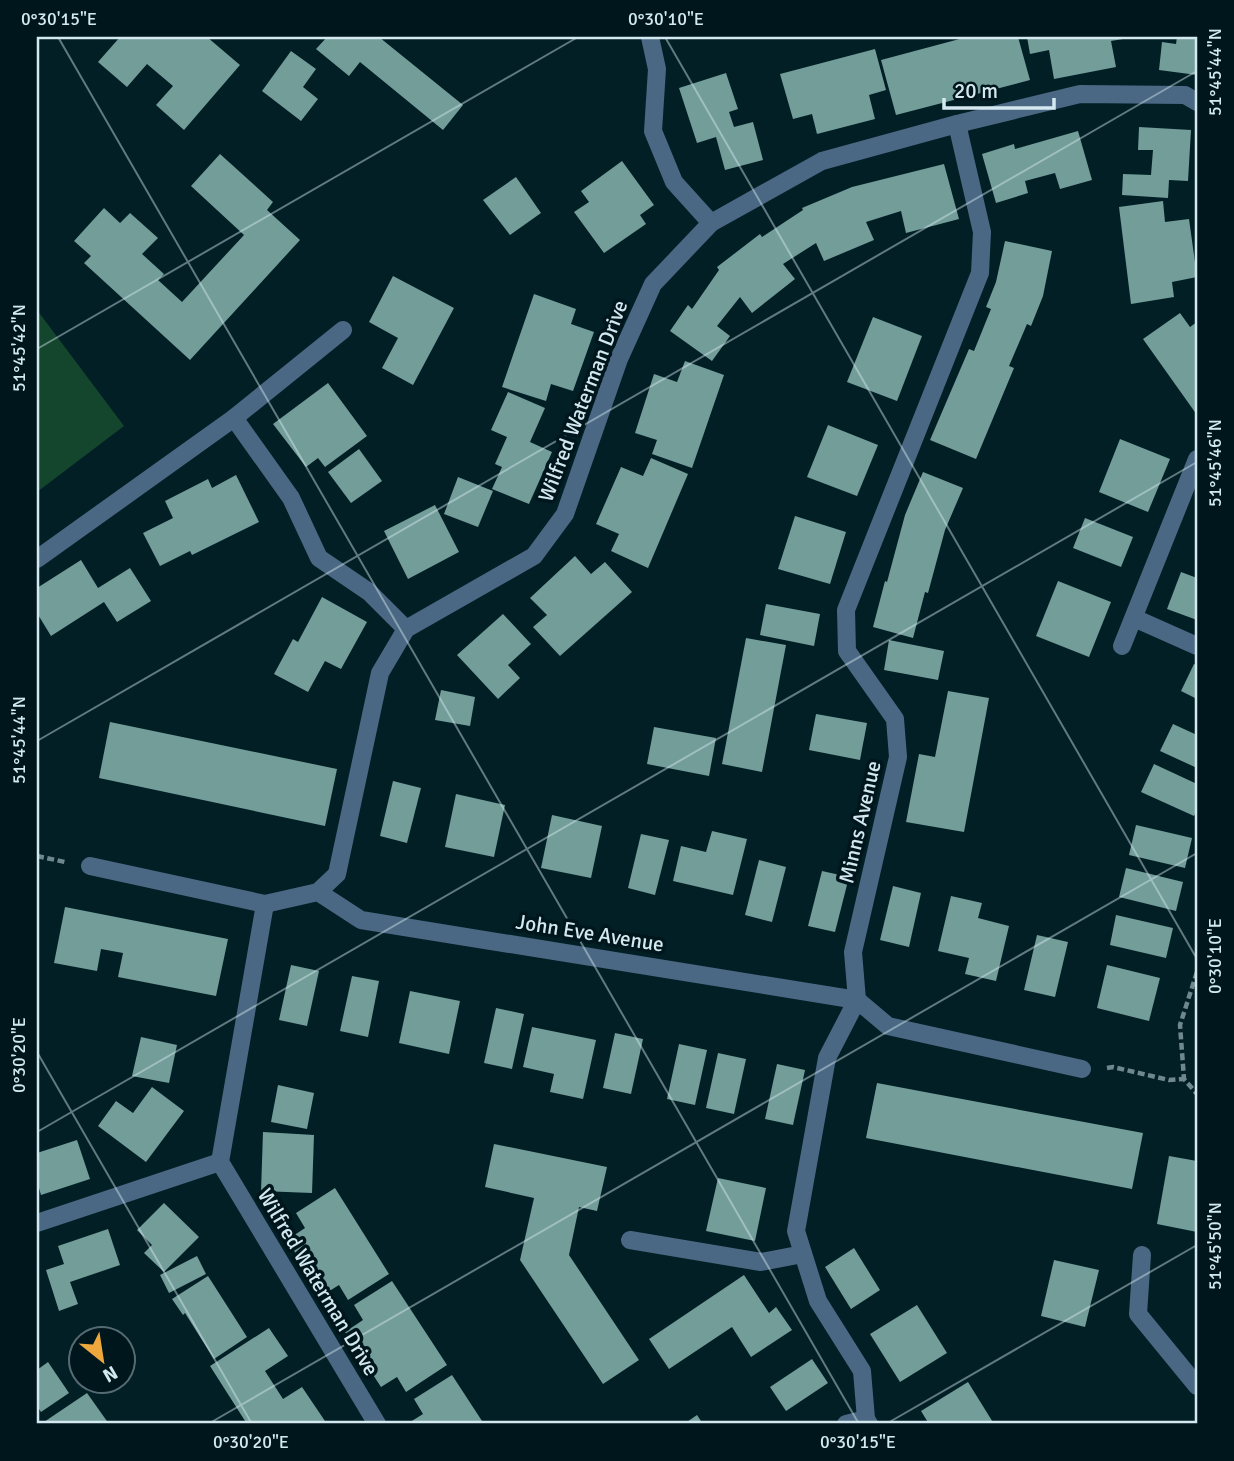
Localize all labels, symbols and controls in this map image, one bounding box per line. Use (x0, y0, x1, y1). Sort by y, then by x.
text: 0°30'15"E (21, 8, 97, 30)
text: 0°30'10"E (628, 8, 704, 30)
text: 51°45'44"N (1204, 28, 1226, 116)
scale bar (944, 66, 1054, 110)
text: 20 m (954, 78, 998, 104)
street label: Wilfred Waterman Drive (533, 296, 633, 506)
text: 51°45'42"N (8, 304, 30, 392)
text: 51°45'46"N (1204, 419, 1226, 507)
text: 51°45'44"N (8, 696, 30, 784)
street label: Minns Avenue (833, 758, 887, 886)
street label: John Eve Avenue (514, 908, 666, 958)
text: 0°30'10"E (1204, 918, 1226, 994)
text: 0°30'20"E (8, 1017, 30, 1093)
street label: Wilfred Waterman Drive (252, 1184, 384, 1380)
text: 51°45'50"N (1204, 1202, 1226, 1290)
north arrow (66, 1324, 136, 1394)
text: N (98, 1360, 122, 1388)
text: 0°30'20"E (213, 1431, 289, 1453)
text: 0°30'15"E (820, 1431, 896, 1453)

